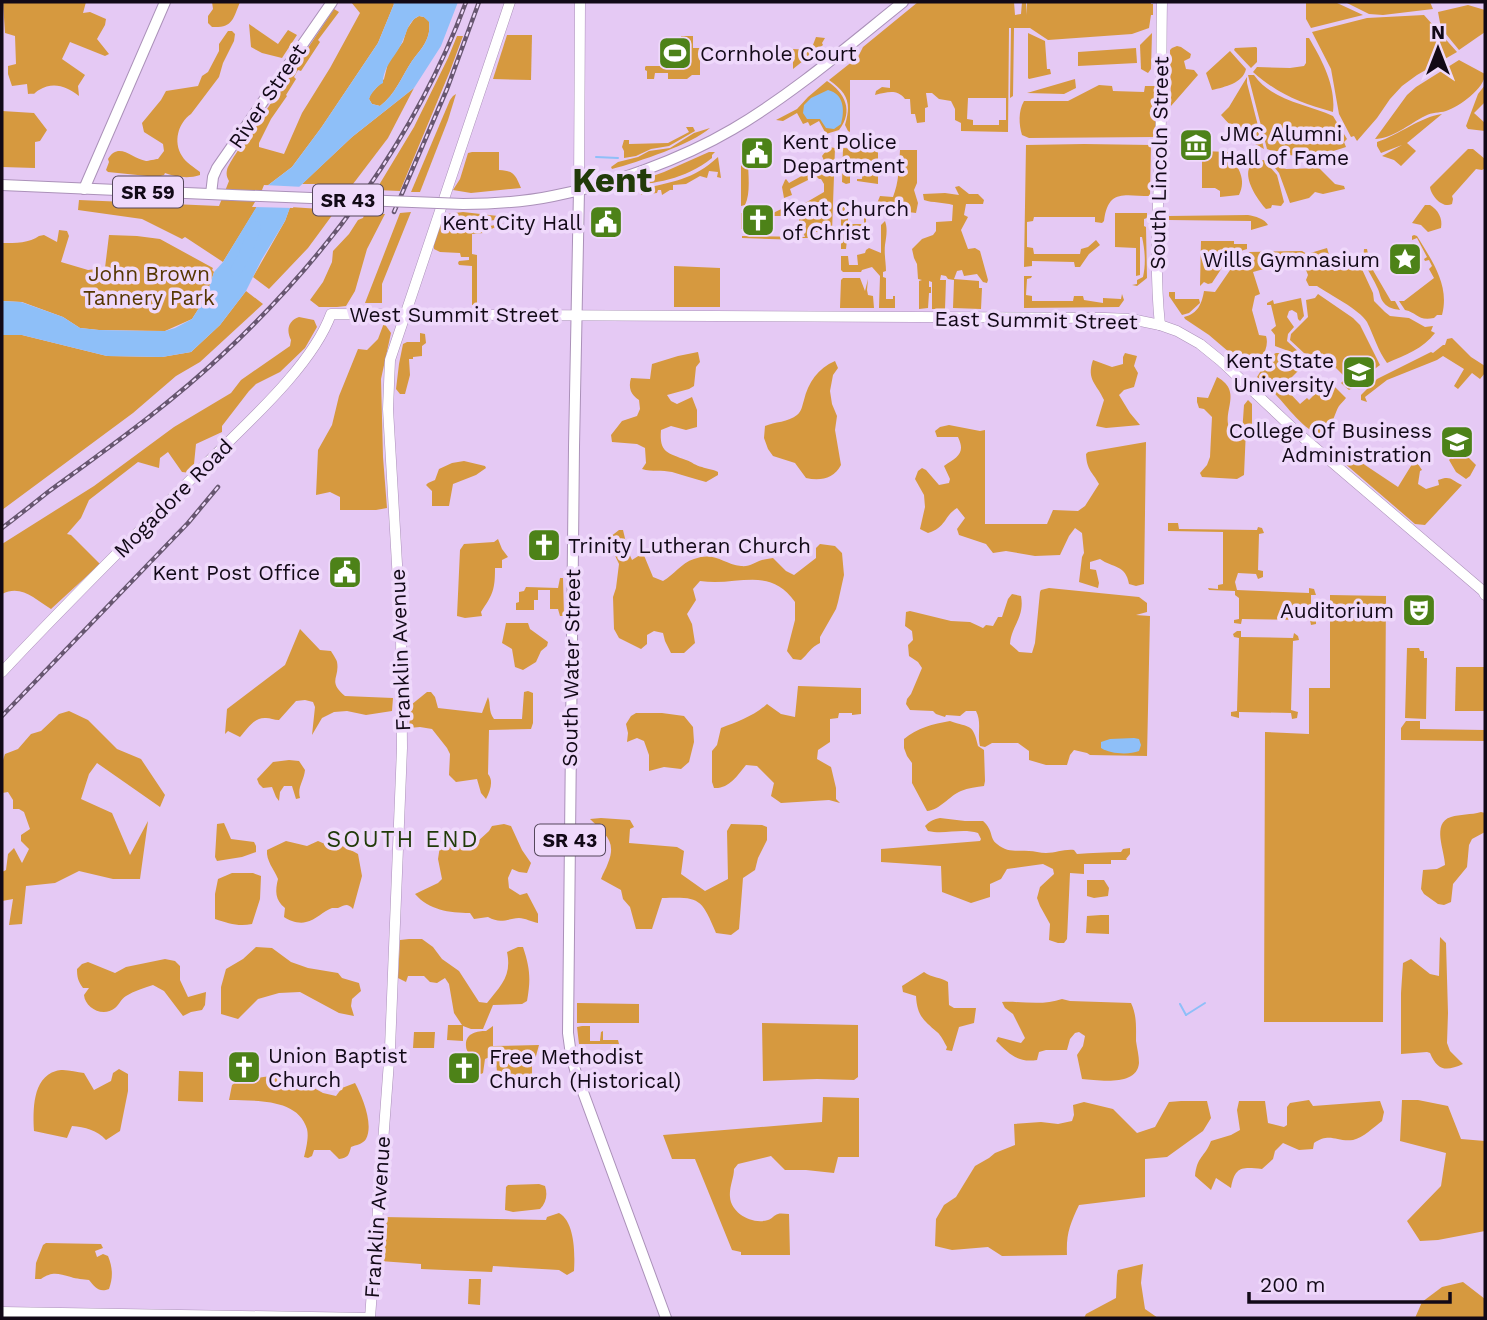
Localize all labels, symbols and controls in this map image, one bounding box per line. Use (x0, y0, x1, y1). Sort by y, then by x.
north arrow (1403, 14, 1473, 84)
text: N (1431, 21, 1445, 44)
sports icon: Cornhole Court (656, 34, 694, 72)
street label: River Street (223, 39, 311, 153)
place label: Cornhole Court (700, 41, 857, 66)
street label: South Lincoln Street (1145, 56, 1173, 270)
place label: JMC Alumni Hall of Fame (1220, 121, 1349, 170)
museum icon: JMC Alumni Hall of Fame (1177, 126, 1215, 164)
place label: Kent Police Department (782, 129, 905, 178)
public building icon: Kent Police Department (738, 134, 776, 172)
district label: Kent (572, 159, 652, 201)
road number: SR 59 (113, 176, 183, 208)
road number: SR 43 (313, 184, 383, 216)
place label: Kent Church of Christ (782, 196, 909, 245)
church icon: Kent Church of Christ (739, 201, 777, 239)
public building icon: Kent City Hall (587, 203, 625, 241)
place label: Kent City Hall (442, 210, 583, 235)
place icon: Wills Gymnasium (1386, 240, 1424, 278)
place label: Wills Gymnasium (1203, 247, 1380, 272)
park label: John Brown Tannery Park (83, 261, 215, 310)
street label: West Summit Street (349, 302, 559, 327)
street label: East Summit Street (934, 306, 1138, 334)
place label: Kent State University (1226, 348, 1334, 397)
school or university icon: Kent State University (1340, 353, 1378, 391)
place label: College Of Business Administration (1229, 418, 1432, 467)
school or university icon: College Of Business Administration (1438, 423, 1476, 461)
street label: Mogadore Road (108, 433, 238, 563)
church icon: Trinity Lutheran Church (525, 526, 563, 564)
place label: Trinity Lutheran Church (568, 533, 811, 558)
public building icon: Kent Post Office (326, 553, 364, 591)
place label: Kent Post Office (152, 560, 320, 585)
street label: Franklin Avenue (385, 568, 415, 732)
street label: South Water Street (557, 569, 585, 767)
theatre icon: Auditorium (1400, 591, 1438, 629)
place label: Auditorium (1280, 598, 1394, 623)
road number: SR 43 (535, 824, 605, 856)
district label: SOUTH END (327, 826, 480, 853)
place label: Union Baptist Church (268, 1043, 407, 1092)
place label: Free Methodist Church (Historical) (489, 1044, 681, 1093)
church icon: Union Baptist Church (225, 1048, 263, 1086)
church icon: Free Methodist Church (Historical) (445, 1049, 483, 1087)
street label: Franklin Avenue (359, 1135, 395, 1299)
scale bar (1249, 1260, 1450, 1304)
text: 200 m (1260, 1272, 1326, 1297)

